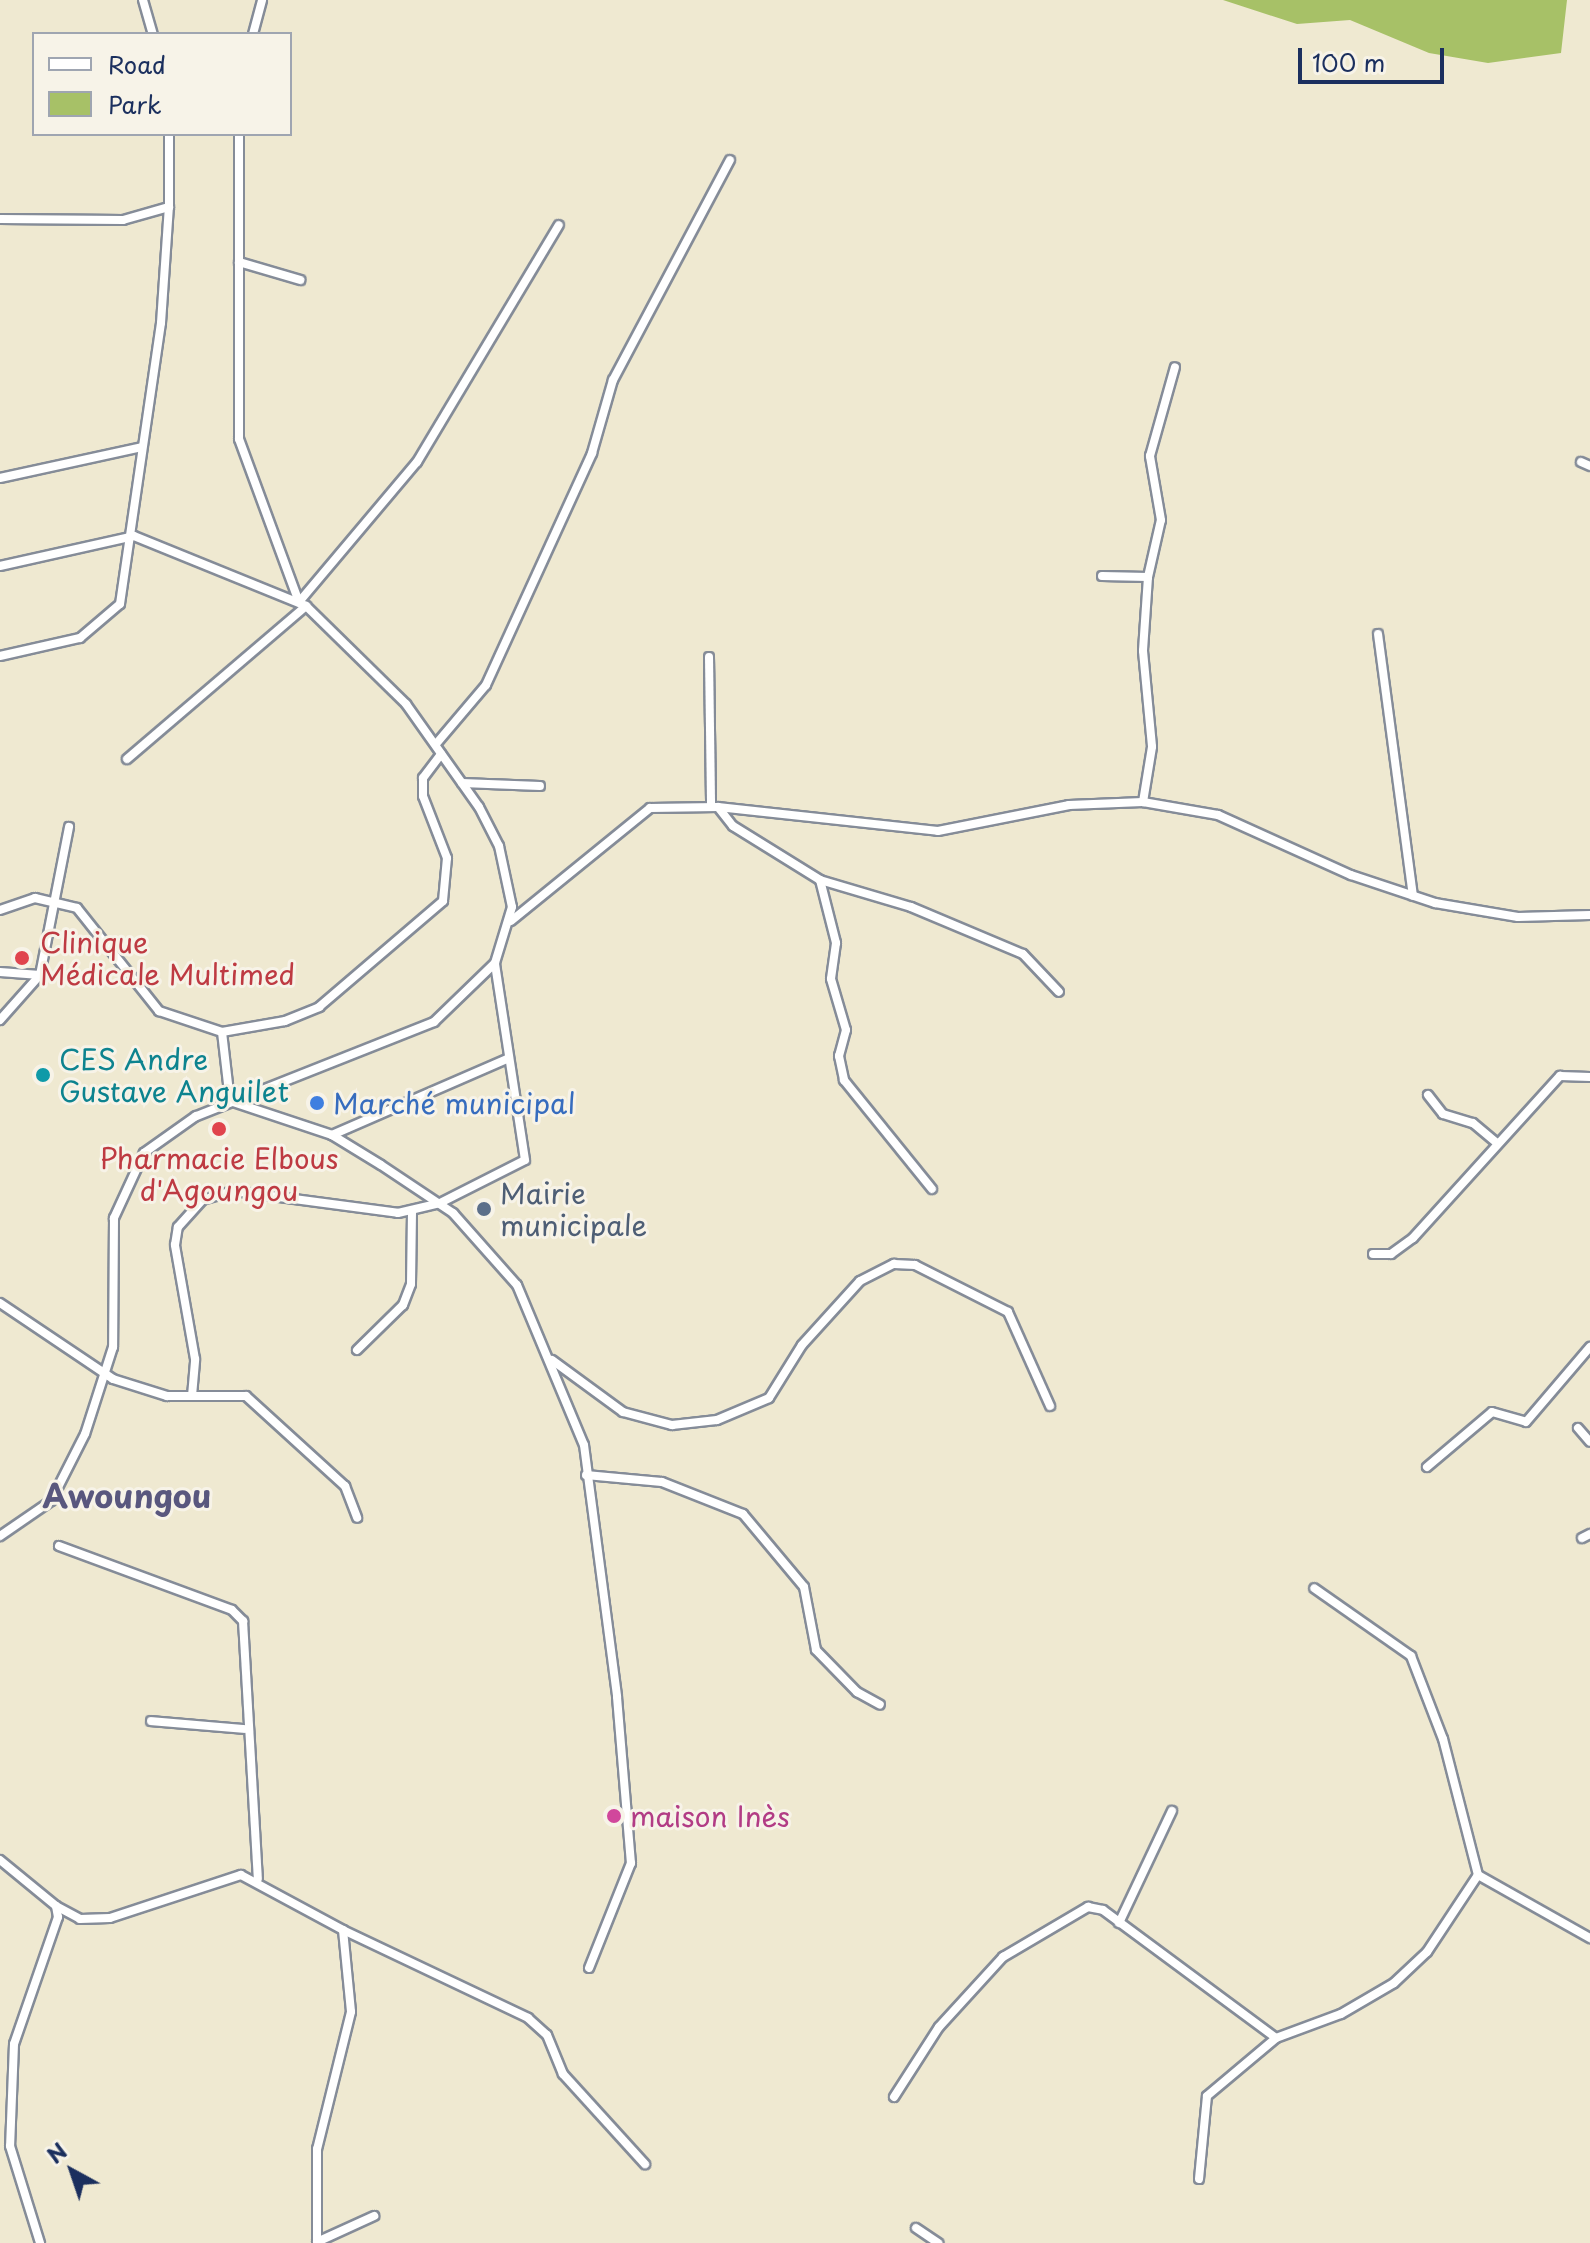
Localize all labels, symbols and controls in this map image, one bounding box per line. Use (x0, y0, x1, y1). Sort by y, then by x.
legend (32, 32, 292, 136)
scale bar (1302, 32, 1448, 82)
text: 100 m (1312, 44, 1385, 80)
text: Road (108, 46, 166, 82)
text: Park (108, 86, 162, 122)
place label: Clinique Médicale Multimed (40, 925, 296, 991)
marker: Clinique Médicale Multimed (11, 947, 33, 969)
place label: CES Andre Gustave Anguilet (59, 1042, 289, 1108)
marker: CES Andre Gustave Anguilet (34, 1066, 52, 1084)
place label: Marché municipal (333, 1086, 577, 1120)
marker: Marché municipal (308, 1094, 326, 1112)
marker: Pharmacie Elbous d'Agoungou (210, 1120, 228, 1138)
place label: Pharmacie Elbous d'Agoungou (98, 1141, 340, 1207)
place label: Mairie municipale (500, 1176, 647, 1242)
marker: Mairie municipale (475, 1200, 493, 1218)
district label: Awoungou (43, 1476, 211, 1514)
place label: maison Inès (630, 1799, 790, 1833)
marker: maison Inès (605, 1807, 623, 1825)
north arrow (32, 2131, 112, 2211)
text: N (39, 2134, 74, 2170)

